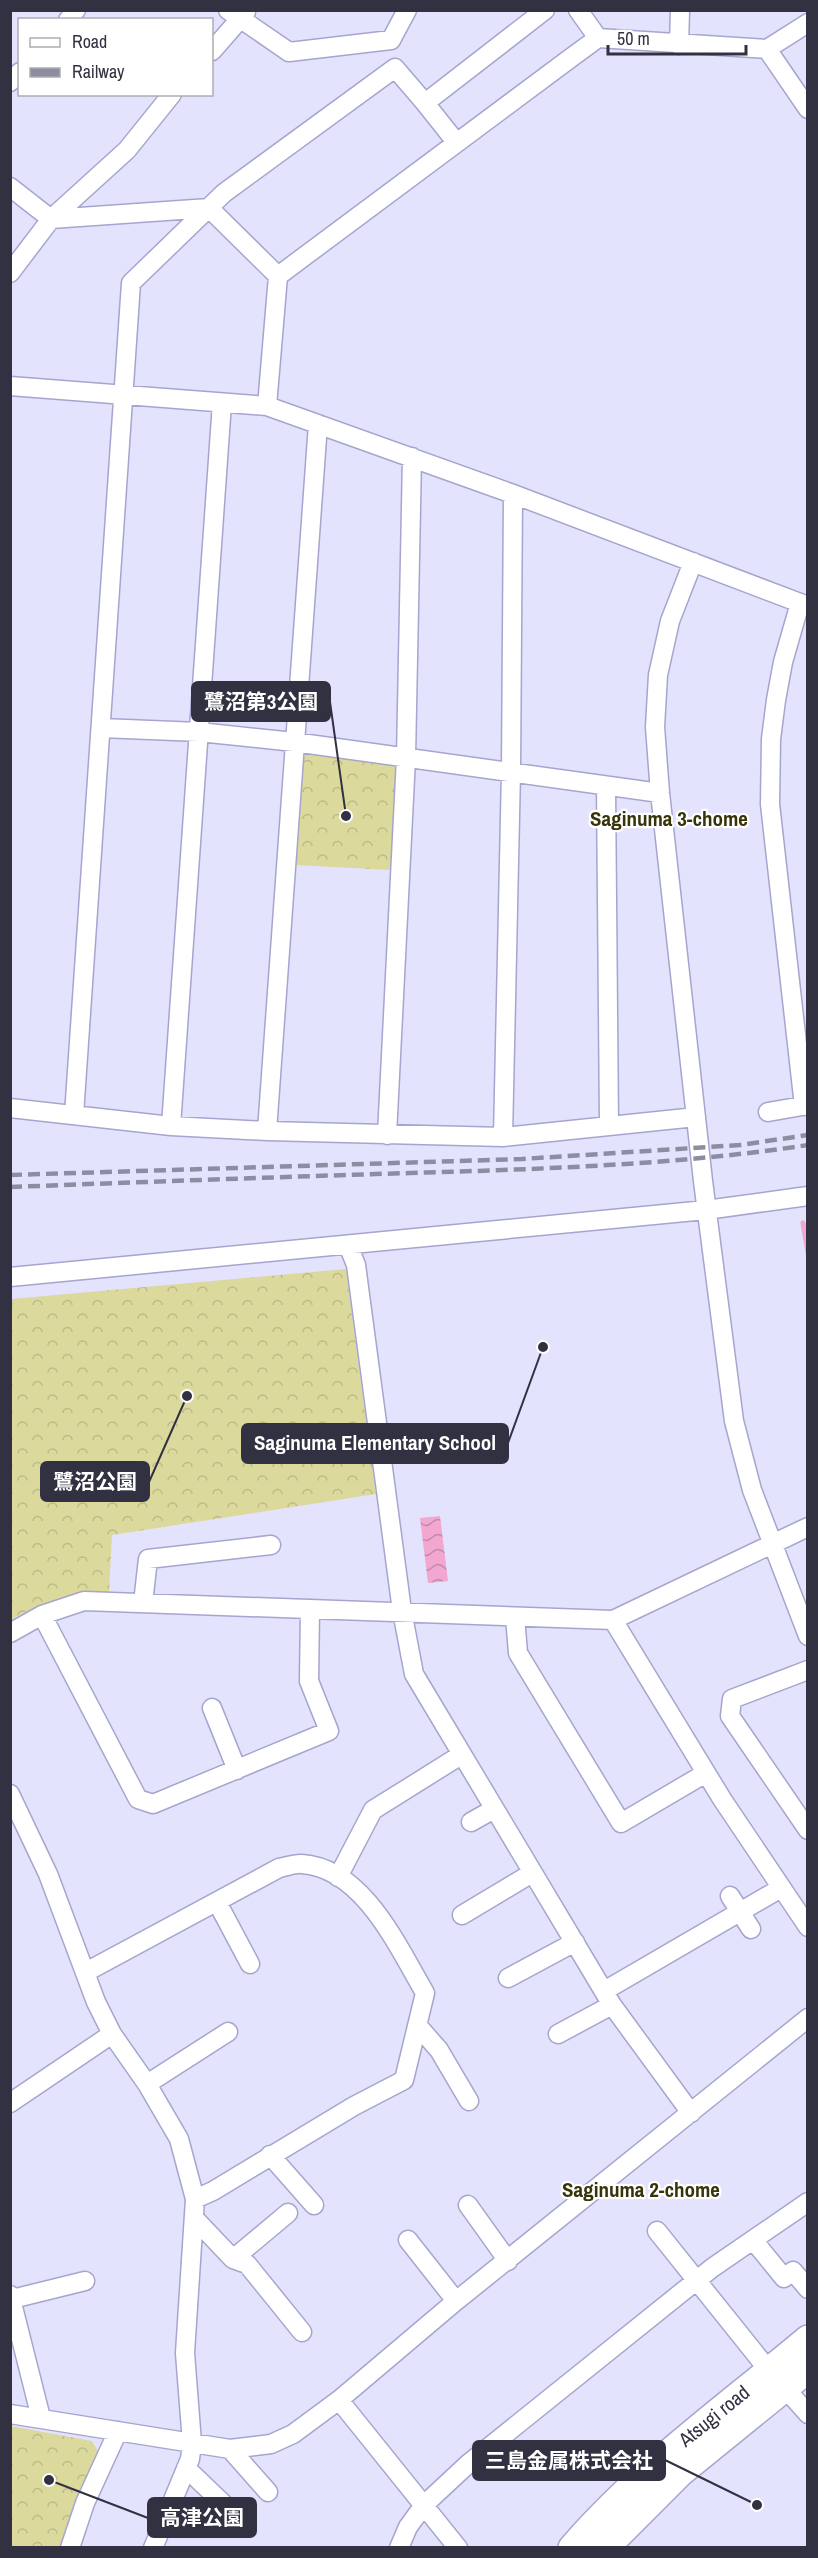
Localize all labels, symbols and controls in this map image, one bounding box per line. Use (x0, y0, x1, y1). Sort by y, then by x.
legend (18, 18, 213, 96)
scale bar (608, 18, 746, 56)
text: 50 m (617, 26, 650, 51)
text: Road (72, 29, 107, 54)
text: Railway (72, 59, 125, 84)
callout: 鷺沼第3公園 (192, 682, 330, 721)
text: 鷺沼第3公園 (204, 687, 318, 716)
district label: Saginuma 3-chome (590, 804, 748, 833)
callout: Saginuma Elementary School (242, 1424, 508, 1463)
text: Saginuma Elementary School (254, 1428, 496, 1457)
callout: 鷺沼公園 (41, 1462, 149, 1501)
text: 鷺沼公園 (53, 1467, 137, 1496)
district label: Saginuma 2-chome (562, 2175, 720, 2204)
street label: Atsugi road (672, 2379, 755, 2453)
callout: 三島金属株式会社 (473, 2441, 665, 2480)
text: 三島金属株式会社 (485, 2446, 653, 2475)
callout: 高津公園 (148, 2498, 256, 2537)
text: 高津公園 (160, 2503, 244, 2532)

